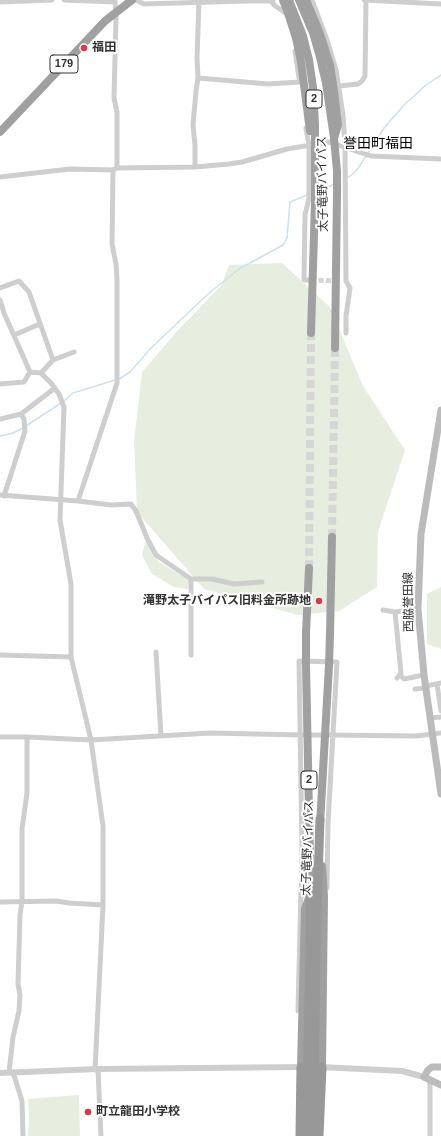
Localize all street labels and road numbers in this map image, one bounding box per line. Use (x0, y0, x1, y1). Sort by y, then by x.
road number: 179 (50, 55, 78, 73)
road number: 2 (306, 90, 322, 108)
street label: 太子竜野バイパス (315, 136, 331, 232)
street label: 西脇誉田線 (401, 572, 417, 632)
road number: 2 (301, 771, 317, 789)
street label: 太子竜野バイパス (299, 800, 317, 896)

